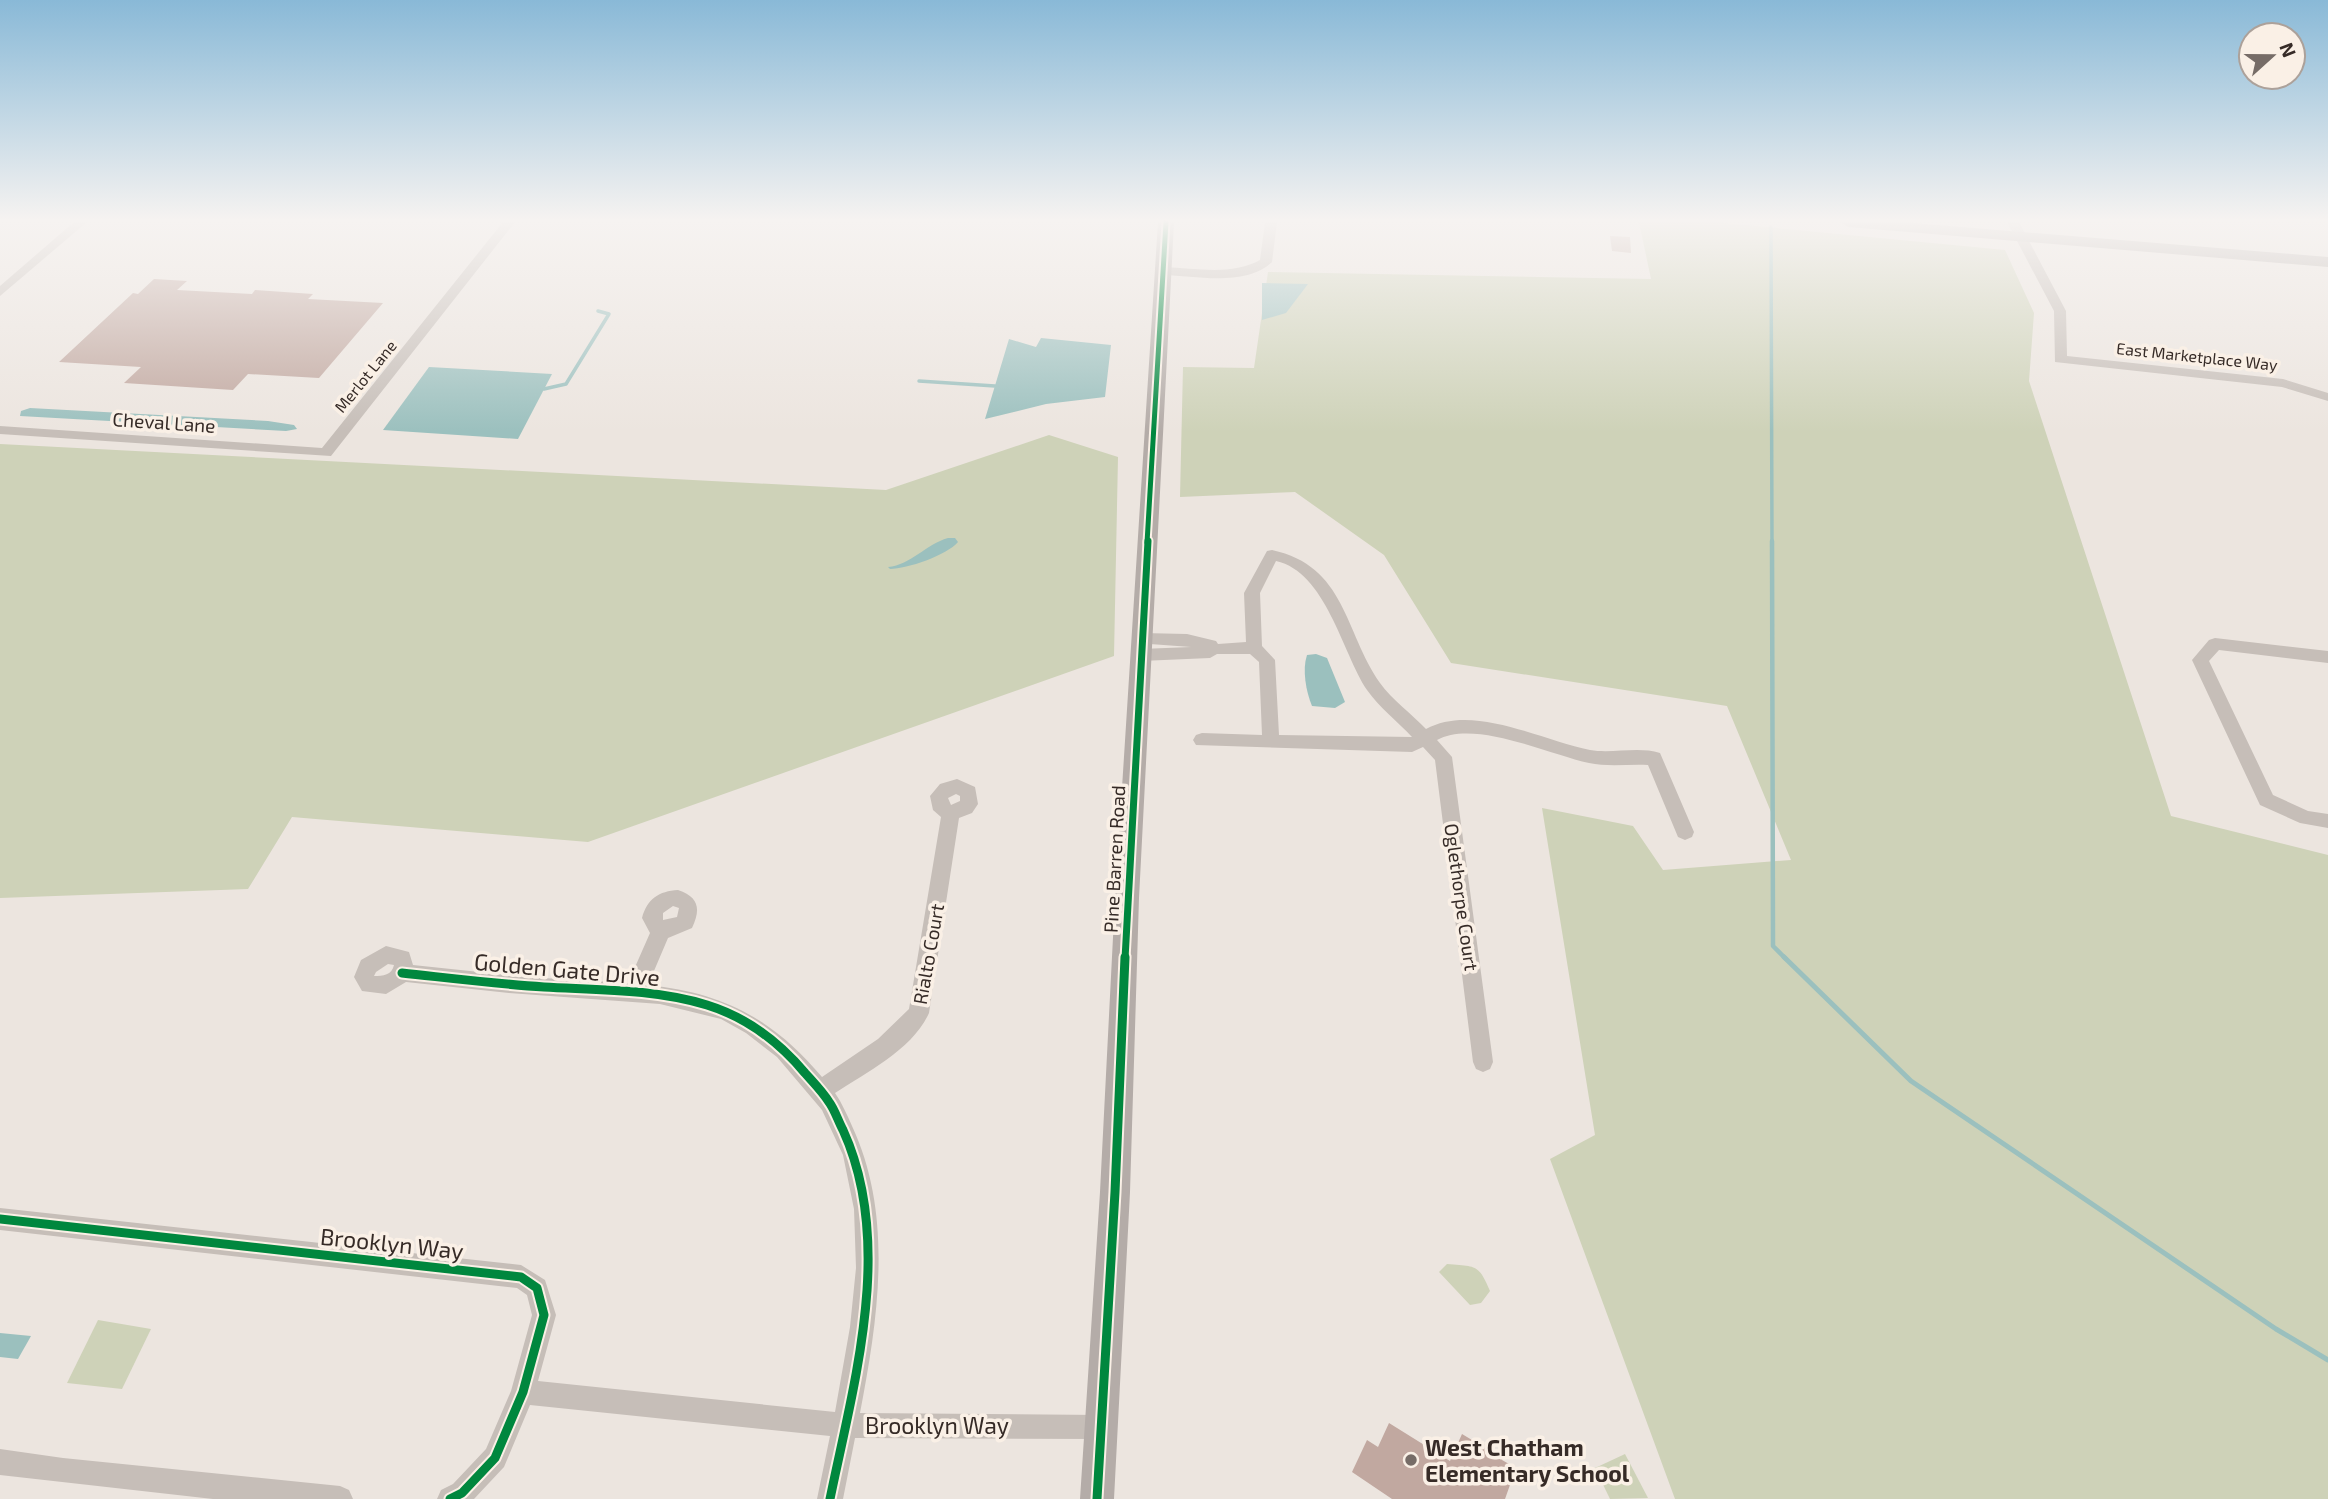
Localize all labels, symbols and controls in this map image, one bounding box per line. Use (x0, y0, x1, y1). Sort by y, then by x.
north arrow (2237, 21, 2307, 91)
text: N (2275, 39, 2302, 60)
street label: Merlot Lane (330, 336, 400, 416)
street label: East Marketplace Way (2115, 338, 2279, 374)
street label: Cheval Lane (112, 407, 216, 437)
street label: Pine Barren Road (1099, 785, 1129, 933)
street label: Oglethorpe Court (1440, 822, 1484, 972)
street label: Rialto Court (908, 902, 948, 1006)
street label: Golden Gate Drive (473, 947, 661, 991)
street label: Brooklyn Way (319, 1222, 465, 1264)
street label: Brooklyn Way (865, 1411, 1009, 1439)
place label: West Chatham Elementary School (1425, 1433, 1630, 1487)
marker: West Chatham Elementary School (1403, 1452, 1419, 1468)

